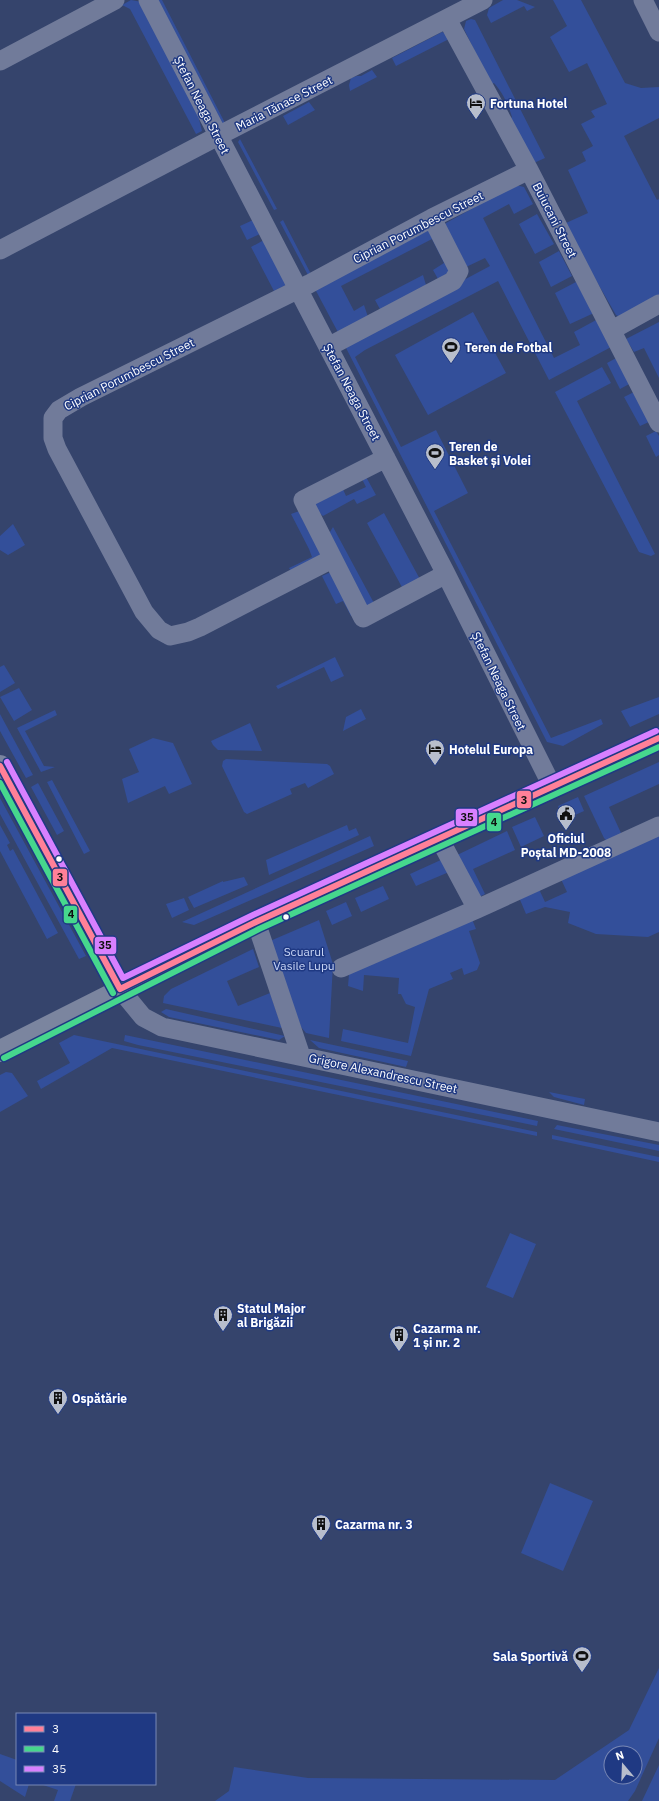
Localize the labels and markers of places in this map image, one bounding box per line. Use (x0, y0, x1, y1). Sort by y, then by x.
hotel icon: Fortuna Hotel (465, 92, 487, 120)
place label: Fortuna Hotel (490, 96, 568, 111)
sports icon: Teren de Fotbal (440, 336, 462, 364)
place label: Teren de Fotbal (465, 340, 552, 355)
place label: Teren de Basket și Volei (449, 439, 531, 469)
sports icon: Teren de Basket și Volei (424, 442, 446, 470)
hotel icon: Hotelul Europa (424, 738, 446, 766)
place label: Hotelul Europa (449, 742, 533, 757)
public building icon: Oficiul Poștal MD-2008 (555, 803, 577, 831)
place label: Oficiul Poștal MD-2008 (521, 831, 611, 861)
unlabelled marker (54, 854, 64, 864)
unlabelled marker (281, 912, 291, 922)
place label: Statul Major al Brigăzii (237, 1301, 306, 1330)
building icon: Statul Major al Brigăzii (212, 1304, 234, 1332)
place label: Cazarma nr. 1 și nr. 2 (413, 1321, 481, 1351)
building icon: Cazarma nr. 1 și nr. 2 (388, 1324, 410, 1352)
building icon: Ospătărie (47, 1387, 69, 1415)
place label: Ospătărie (72, 1391, 127, 1406)
building icon: Cazarma nr. 3 (310, 1513, 332, 1541)
place label: Cazarma nr. 3 (335, 1517, 413, 1532)
sports icon: Sala Sportivă (571, 1645, 593, 1673)
place label: Sala Sportivă (493, 1649, 568, 1664)

